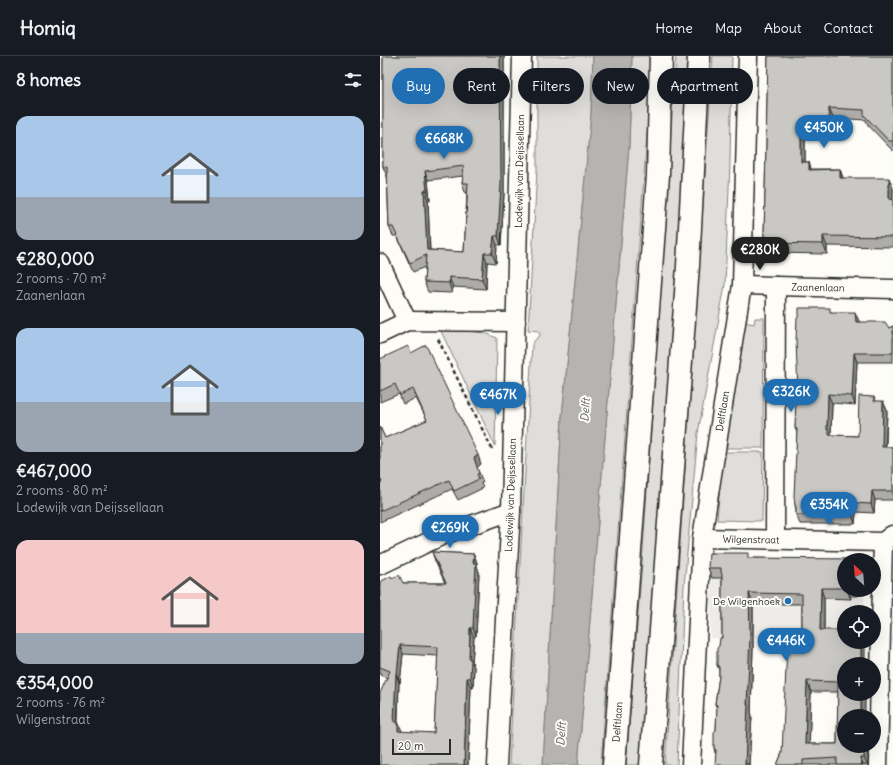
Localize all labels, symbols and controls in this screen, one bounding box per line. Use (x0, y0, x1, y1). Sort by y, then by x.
text: Homiq (20, 16, 76, 40)
text: Home (655, 19, 693, 37)
text: Map (715, 19, 742, 37)
text: About (764, 19, 802, 37)
text: Contact (824, 19, 873, 37)
chip: Buy (392, 68, 445, 104)
chip: Rent (453, 68, 510, 104)
chip: Filters (518, 68, 584, 104)
chip: New (592, 68, 649, 104)
chip: Apartment (657, 68, 753, 104)
text: 8 homes (16, 69, 81, 91)
icon: filters (342, 69, 364, 91)
street label: Lodewijk van Deijssellaan (512, 114, 527, 228)
pin: €450K (796, 115, 852, 149)
text: €450K (804, 119, 844, 136)
pin: €668K (416, 126, 472, 160)
text: €668K (425, 130, 463, 147)
icon: home (154, 142, 226, 214)
pin: €280K (732, 237, 788, 271)
text: €280K (740, 241, 780, 258)
text: €280,000 (16, 248, 94, 270)
text: 2 rooms · 70 m² (16, 270, 107, 287)
street label: Zaanenlaan (791, 281, 845, 294)
text: Zaanenlaan (16, 287, 85, 304)
icon: home (154, 354, 226, 426)
pin: €326K (763, 379, 819, 413)
pin: €467K (470, 382, 526, 416)
text: €326K (772, 383, 810, 400)
text: €467K (479, 386, 517, 403)
street label: Delftlaan (713, 390, 732, 432)
water label: Delft (577, 397, 593, 422)
street label: Lodewijk van Deijssellaan (502, 438, 519, 552)
text: €467,000 (16, 460, 92, 482)
text: 2 rooms · 80 m² (16, 482, 108, 499)
pin: €354K (801, 492, 857, 526)
text: €354K (810, 496, 848, 513)
text: Lodewijk van Deijssellaan (16, 499, 164, 516)
pin: €269K (422, 515, 478, 549)
text: €269K (431, 519, 469, 536)
street label: Wilgenstraat (722, 533, 780, 547)
north arrow (837, 553, 881, 597)
map controls (837, 553, 881, 753)
icon: home (154, 566, 226, 638)
place label: De Wilgenhoek (713, 595, 780, 608)
marker: De Wilgenhoek (783, 596, 793, 606)
button: locate (837, 605, 881, 649)
pin: €446K (758, 628, 814, 662)
text: €446K (767, 632, 805, 649)
button: + (837, 657, 881, 701)
text: €354,000 (16, 672, 93, 694)
text: 2 rooms · 76 m² (16, 694, 105, 711)
street label: Delftlaan (610, 701, 625, 743)
button: − (837, 709, 881, 753)
text: Wilgenstraat (16, 711, 90, 728)
water label: Delft (553, 721, 569, 746)
scale bar (392, 737, 451, 756)
text: 20 m (398, 739, 424, 753)

